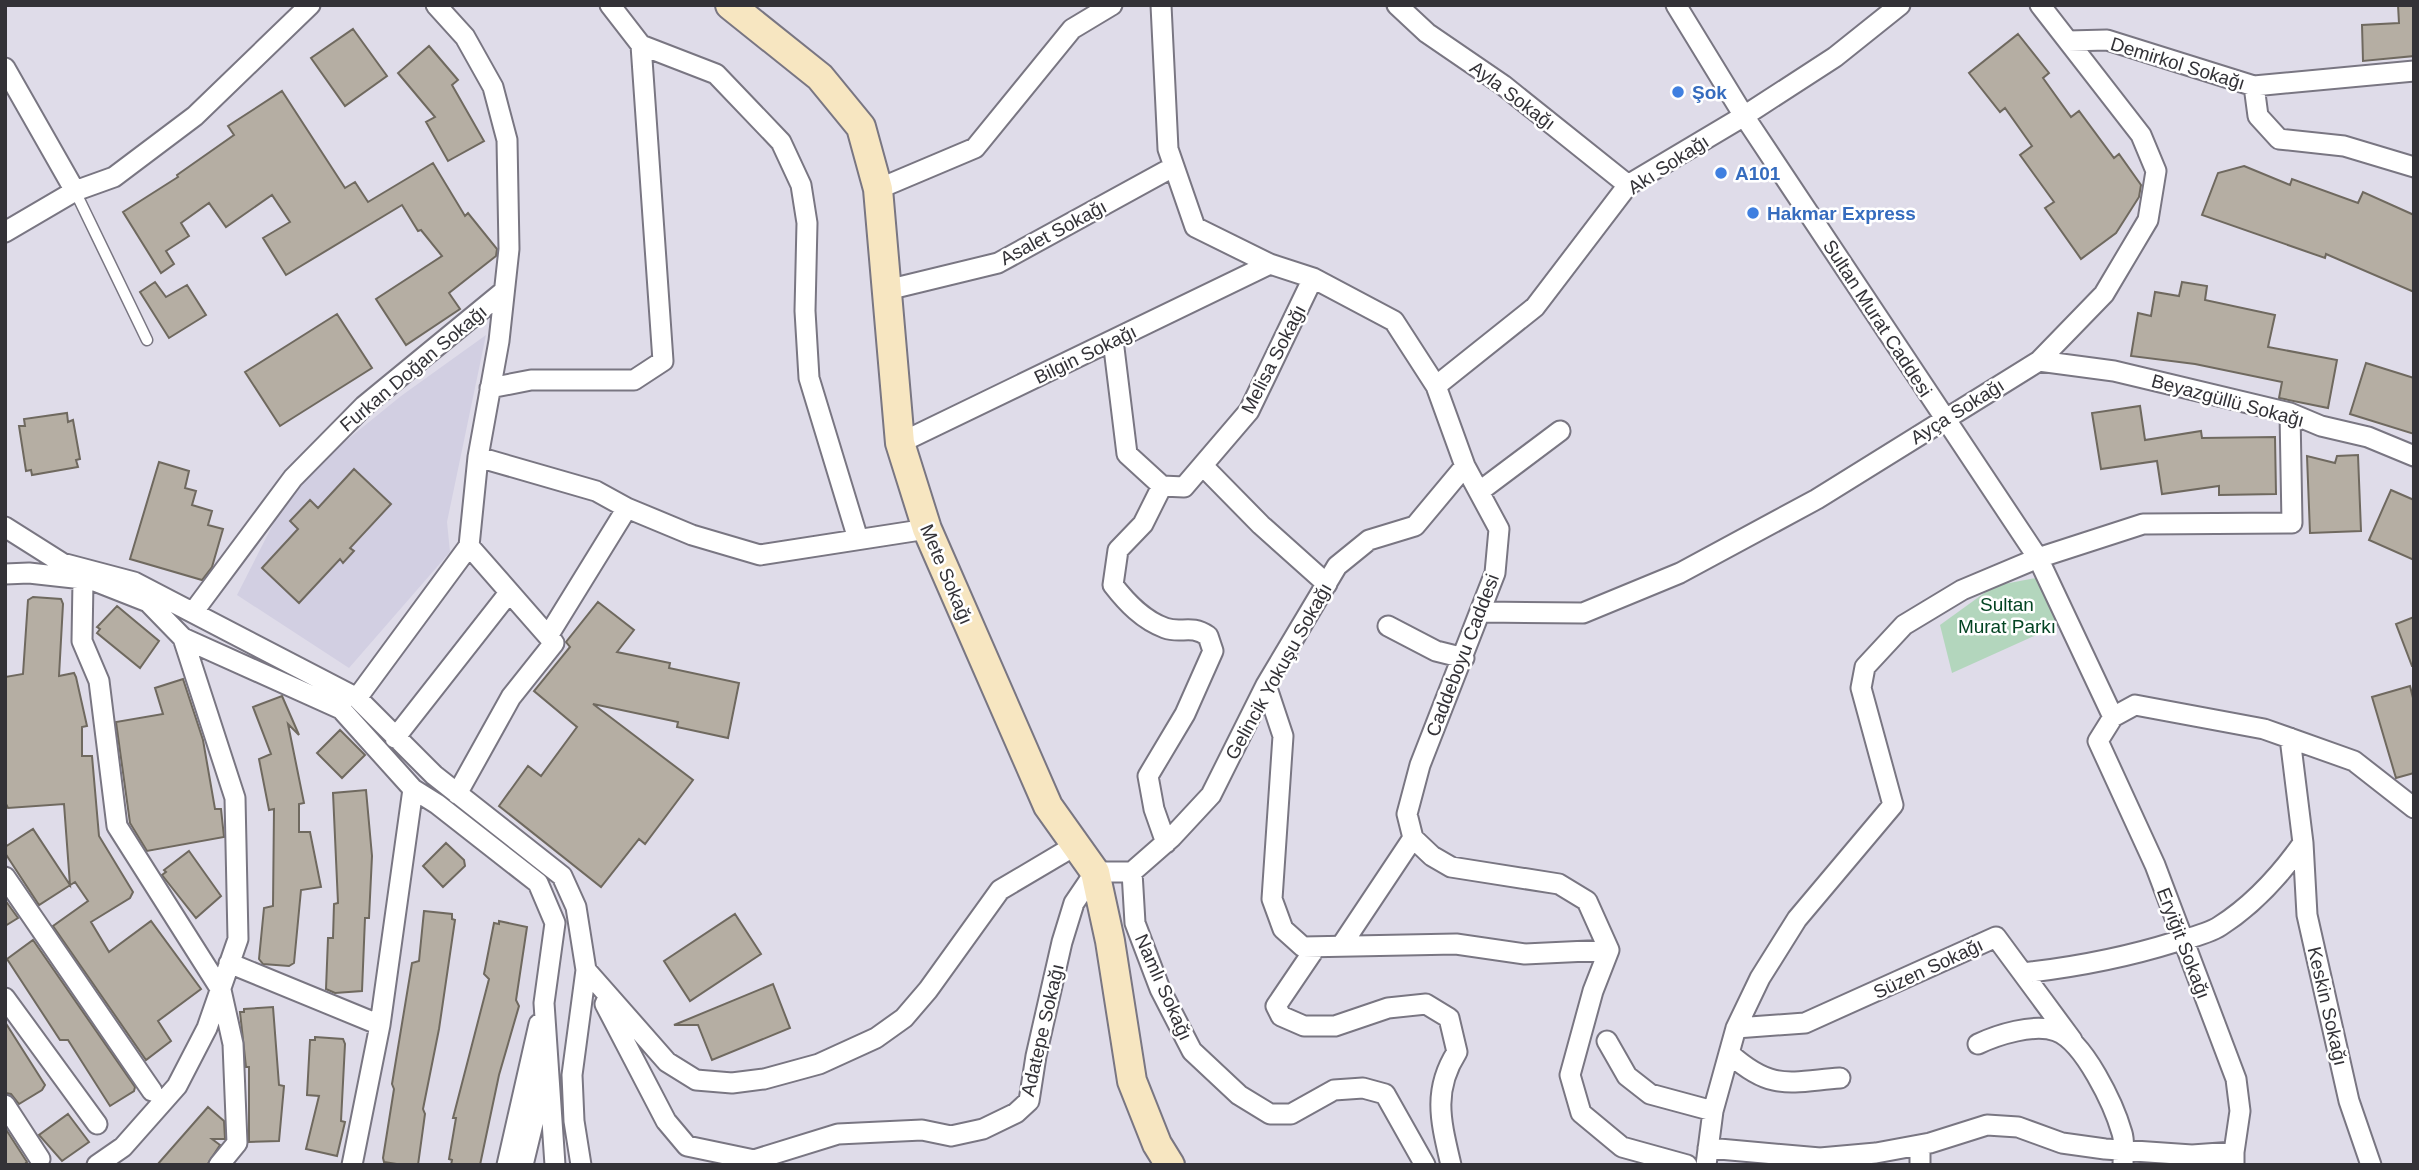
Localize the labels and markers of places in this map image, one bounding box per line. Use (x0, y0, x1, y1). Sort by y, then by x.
place label: Şok (1692, 82, 1727, 103)
marker: Şok (1670, 84, 1686, 100)
place label: A101 (1735, 163, 1781, 184)
marker: A101 (1713, 165, 1729, 181)
place label: Hakmar Express (1767, 203, 1916, 224)
marker: Hakmar Express (1745, 205, 1761, 221)

